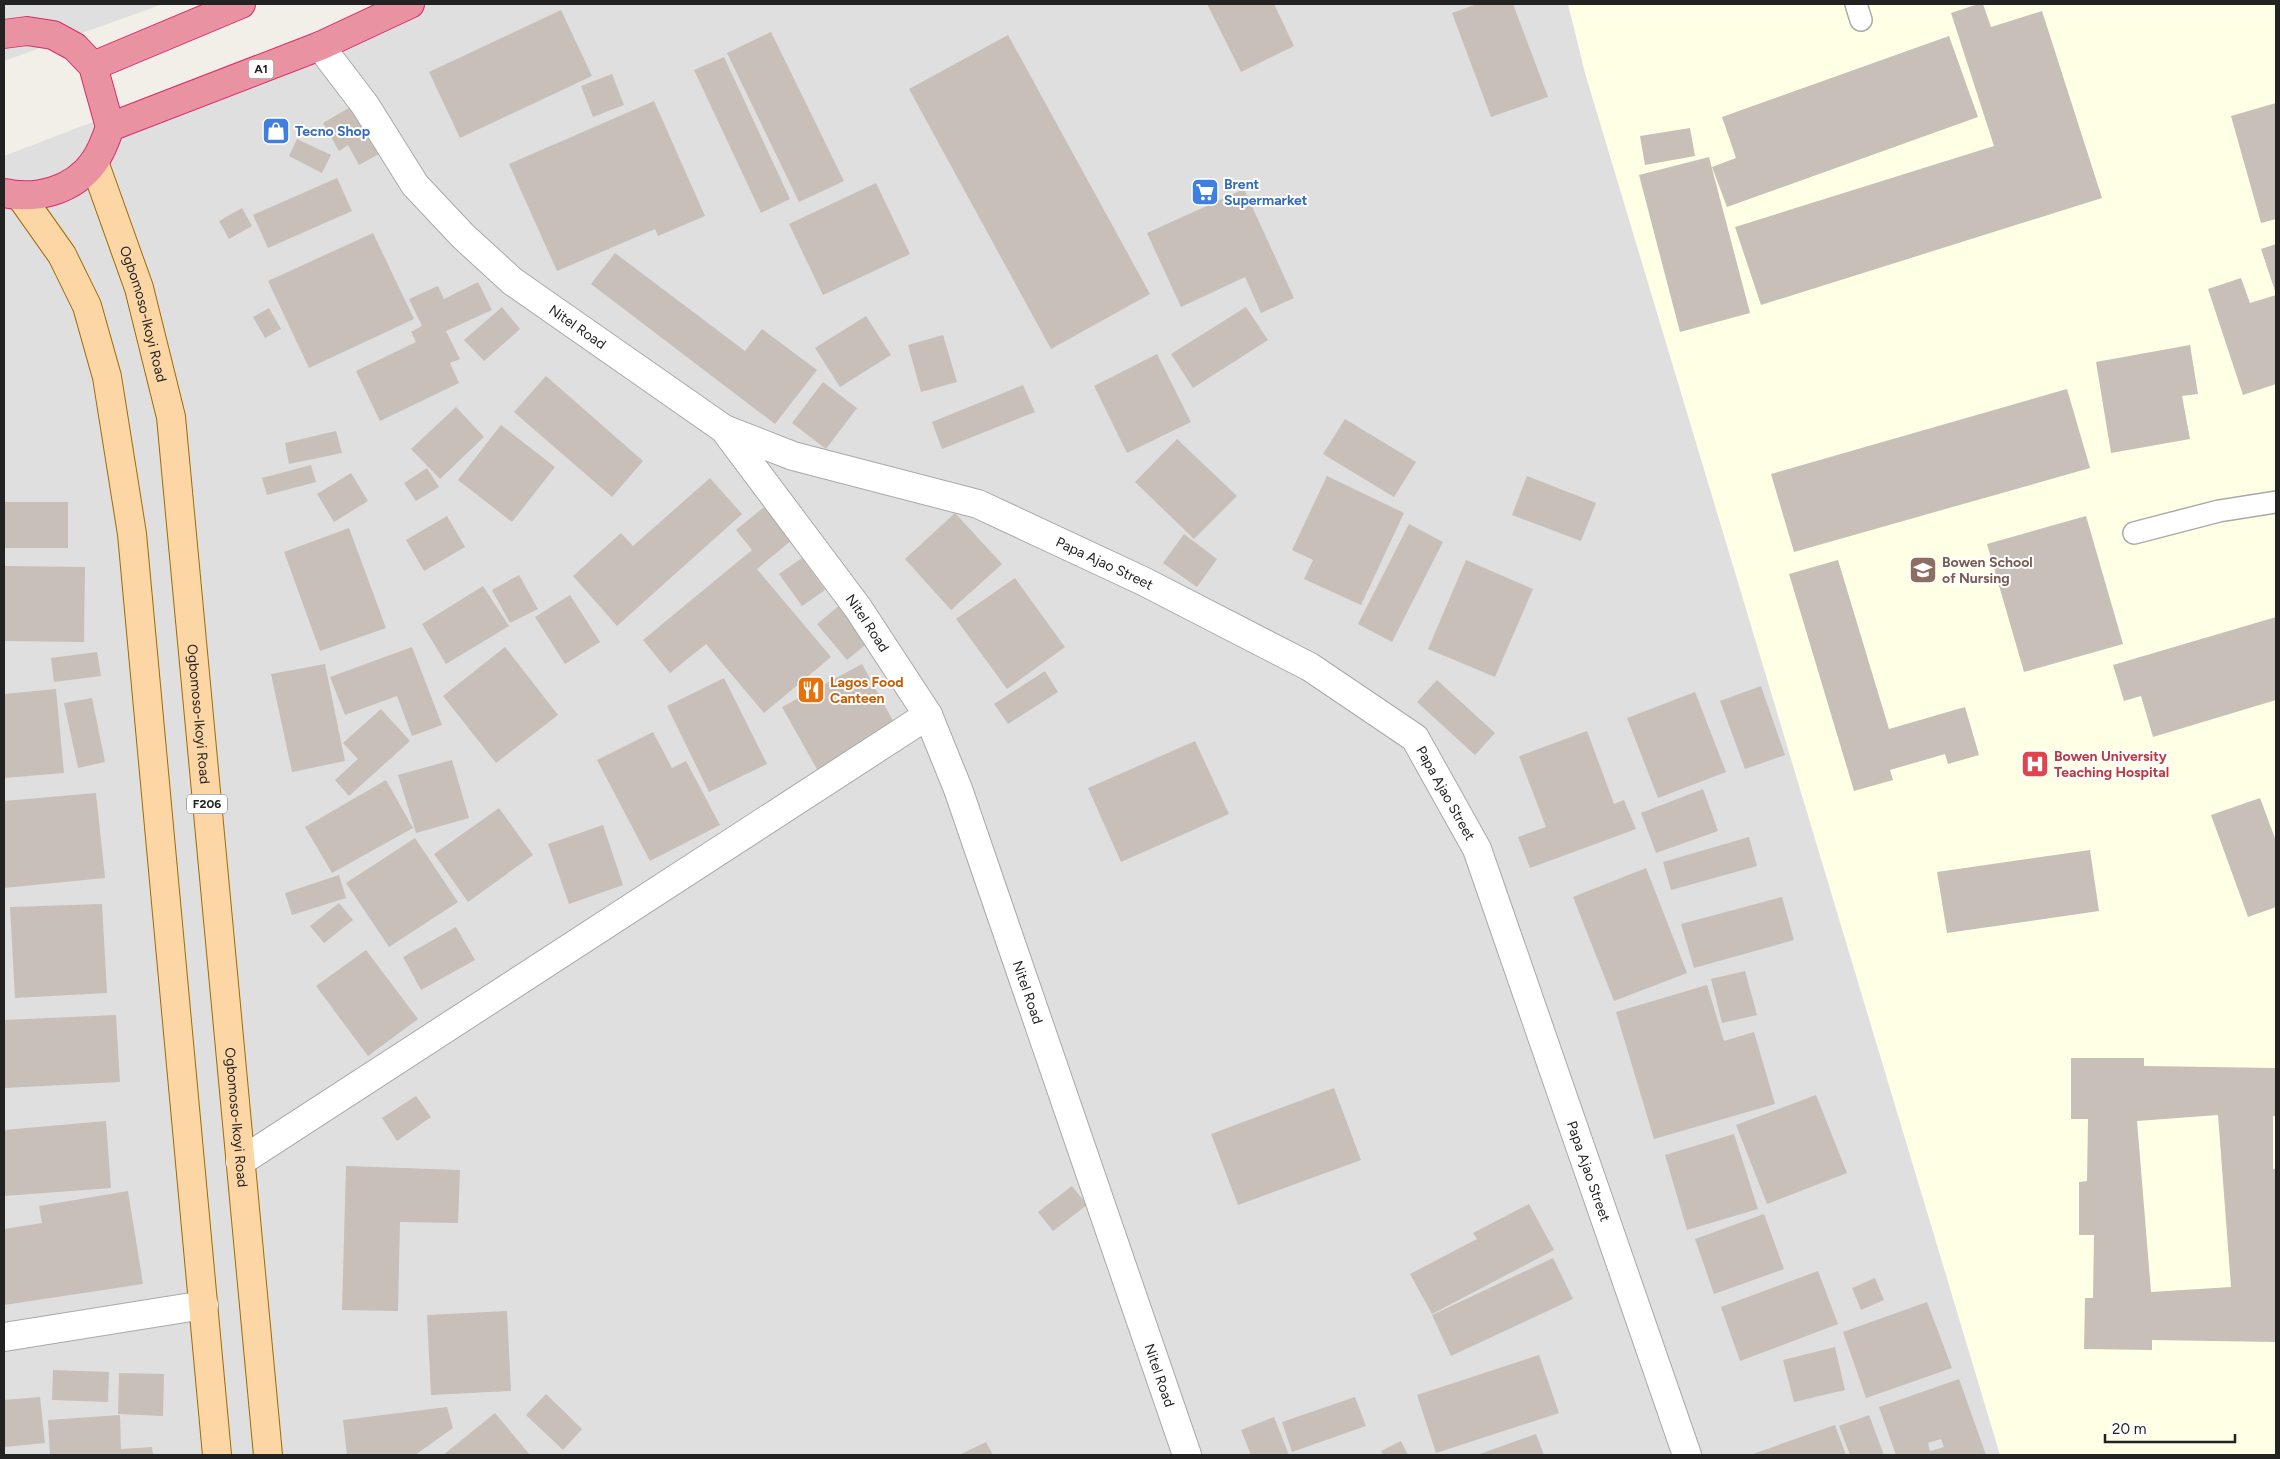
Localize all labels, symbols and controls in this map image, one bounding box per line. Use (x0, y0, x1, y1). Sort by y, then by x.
road number: A1 (248, 60, 274, 78)
shop icon: Tecno Shop (261, 116, 291, 146)
place label: Tecno Shop (295, 123, 370, 140)
place label: Brent Supermarket (1224, 176, 1308, 209)
supermarket icon: Brent Supermarket (1190, 177, 1220, 207)
street label: Ogbomoso-Ikoyi Road (116, 244, 170, 384)
street label: Nitel Road (546, 301, 609, 353)
street label: Papa Ajao Street (1053, 533, 1156, 593)
place label: Bowen School of Nursing (1942, 554, 2033, 587)
school or university icon: Bowen School of Nursing (1908, 555, 1938, 585)
street label: Nitel Road (842, 591, 893, 655)
street label: Ogbomoso-Ikoyi Road (184, 643, 214, 785)
place label: Lagos Food Canteen (830, 674, 904, 707)
restaurant icon: Lagos Food Canteen (796, 675, 826, 705)
street label: Papa Ajao Street (1413, 743, 1479, 843)
place label: Bowen University Teaching Hospital (2054, 748, 2169, 781)
hospital icon: Bowen University Teaching Hospital (2020, 749, 2050, 779)
road number: F206 (187, 794, 227, 814)
street label: Nitel Road (1009, 958, 1047, 1026)
street label: Ogbomoso-Ikoyi Road (221, 1046, 251, 1188)
street label: Papa Ajao Street (1563, 1119, 1614, 1224)
street label: Nitel Road (1141, 1341, 1178, 1409)
scale bar (2105, 1412, 2235, 1444)
text: 20 m (2112, 1420, 2146, 1438)

